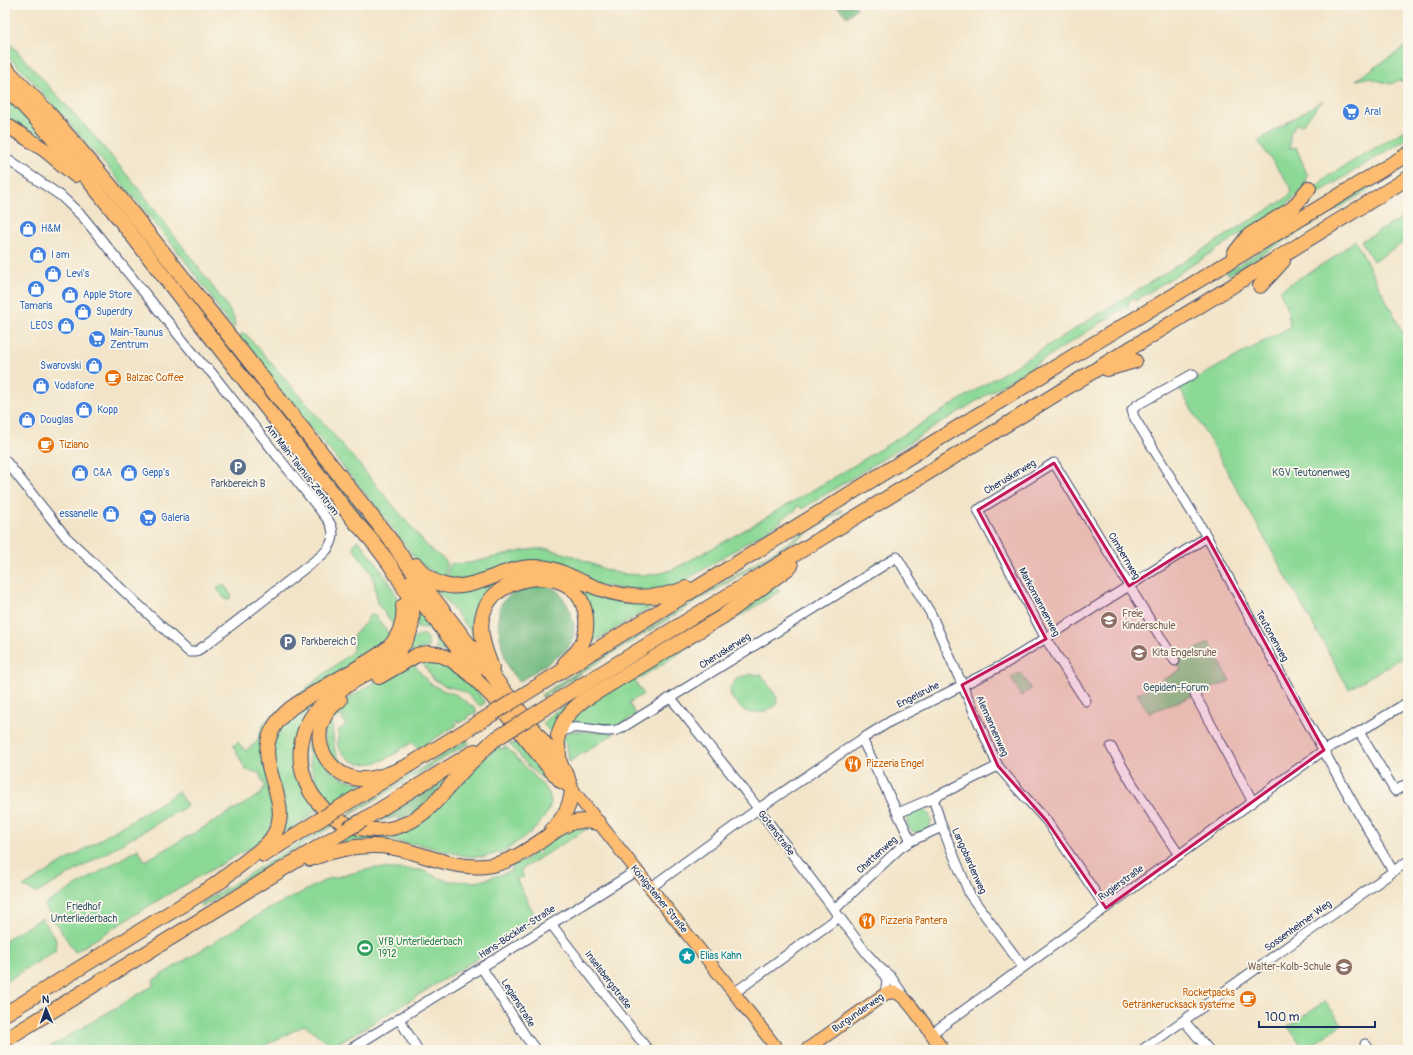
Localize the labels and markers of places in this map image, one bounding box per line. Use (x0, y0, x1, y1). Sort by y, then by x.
supermarket icon: Aral (1341, 102, 1361, 122)
place label: Aral (1364, 106, 1381, 118)
shop icon: H&M (18, 219, 38, 239)
place label: H&M (41, 223, 61, 235)
shop icon: I am (28, 245, 48, 265)
place label: I am (51, 249, 70, 261)
shop icon: Levi's (43, 264, 63, 284)
place label: Levi's (66, 268, 90, 280)
shop icon: Tamaris (26, 279, 46, 299)
shop icon: Apple Store (60, 285, 80, 305)
place label: Apple Store (83, 289, 132, 301)
place label: Tamaris (20, 300, 53, 312)
shop icon: Superdry (73, 302, 93, 322)
place label: Superdry (96, 306, 133, 318)
shop icon: LEOS (56, 316, 76, 336)
place label: LEOS (30, 320, 53, 332)
place label: Main-Taunus Zentrum (110, 327, 164, 351)
supermarket icon: Main-Taunus Zentrum (87, 329, 107, 349)
shop icon: Swarovski (84, 356, 104, 376)
place label: Swarovski (40, 360, 81, 372)
cafe icon: Balzac Coffee (103, 368, 123, 388)
place label: Balzac Coffee (126, 372, 184, 384)
shop icon: Vodafone (31, 376, 51, 396)
place label: Vodafone (54, 380, 94, 392)
shop icon: Kopp (74, 400, 94, 420)
place label: Kopp (97, 404, 118, 416)
shop icon: Douglas (17, 410, 37, 430)
place label: Douglas (40, 414, 74, 426)
cafe icon: Tiziano (36, 435, 56, 455)
place label: Tiziano (59, 439, 90, 451)
parking icon: Parkbereich B (228, 457, 248, 477)
shop icon: C&A (70, 463, 90, 483)
shop icon: Gepp's (119, 463, 139, 483)
place label: C&A (93, 467, 112, 479)
place label: Gepp's (142, 467, 170, 479)
place label: Parkbereich B (210, 478, 266, 490)
shop icon: essanelle (101, 504, 121, 524)
place label: essanelle (60, 508, 98, 520)
supermarket icon: Galeria (138, 508, 158, 528)
place label: Galeria (161, 512, 190, 524)
place label: Freie Kinderschule (1122, 608, 1176, 632)
school or university icon: Freie Kinderschule (1099, 610, 1119, 630)
parking icon: Parkbereich C (278, 632, 298, 652)
place label: Parkbereich C (301, 636, 357, 648)
school or university icon: Kita Engelsruhe (1129, 643, 1149, 663)
place label: Kita Engelsruhe (1152, 647, 1217, 659)
restaurant icon: Pizzeria Engel (843, 754, 863, 774)
place label: Pizzeria Engel (866, 758, 924, 770)
restaurant icon: Pizzeria Pantera (857, 911, 877, 931)
place label: Pizzeria Pantera (880, 915, 947, 927)
place label: VfB Unterliederbach 1912 (378, 936, 463, 960)
sports icon: VfB Unterliederbach 1912 (355, 938, 375, 958)
place icon: Elias Kahn (677, 946, 697, 966)
place label: Elias Kahn (700, 950, 742, 962)
school or university icon: Walter-Kolb-Schule (1334, 957, 1354, 977)
place label: Walter-Kolb-Schule (1248, 961, 1331, 973)
place label: Rocketpacks Getränkerucksack systeme (1122, 987, 1236, 1011)
cafe icon: Rocketpacks Getränkerucksack systeme (1238, 989, 1258, 1009)

